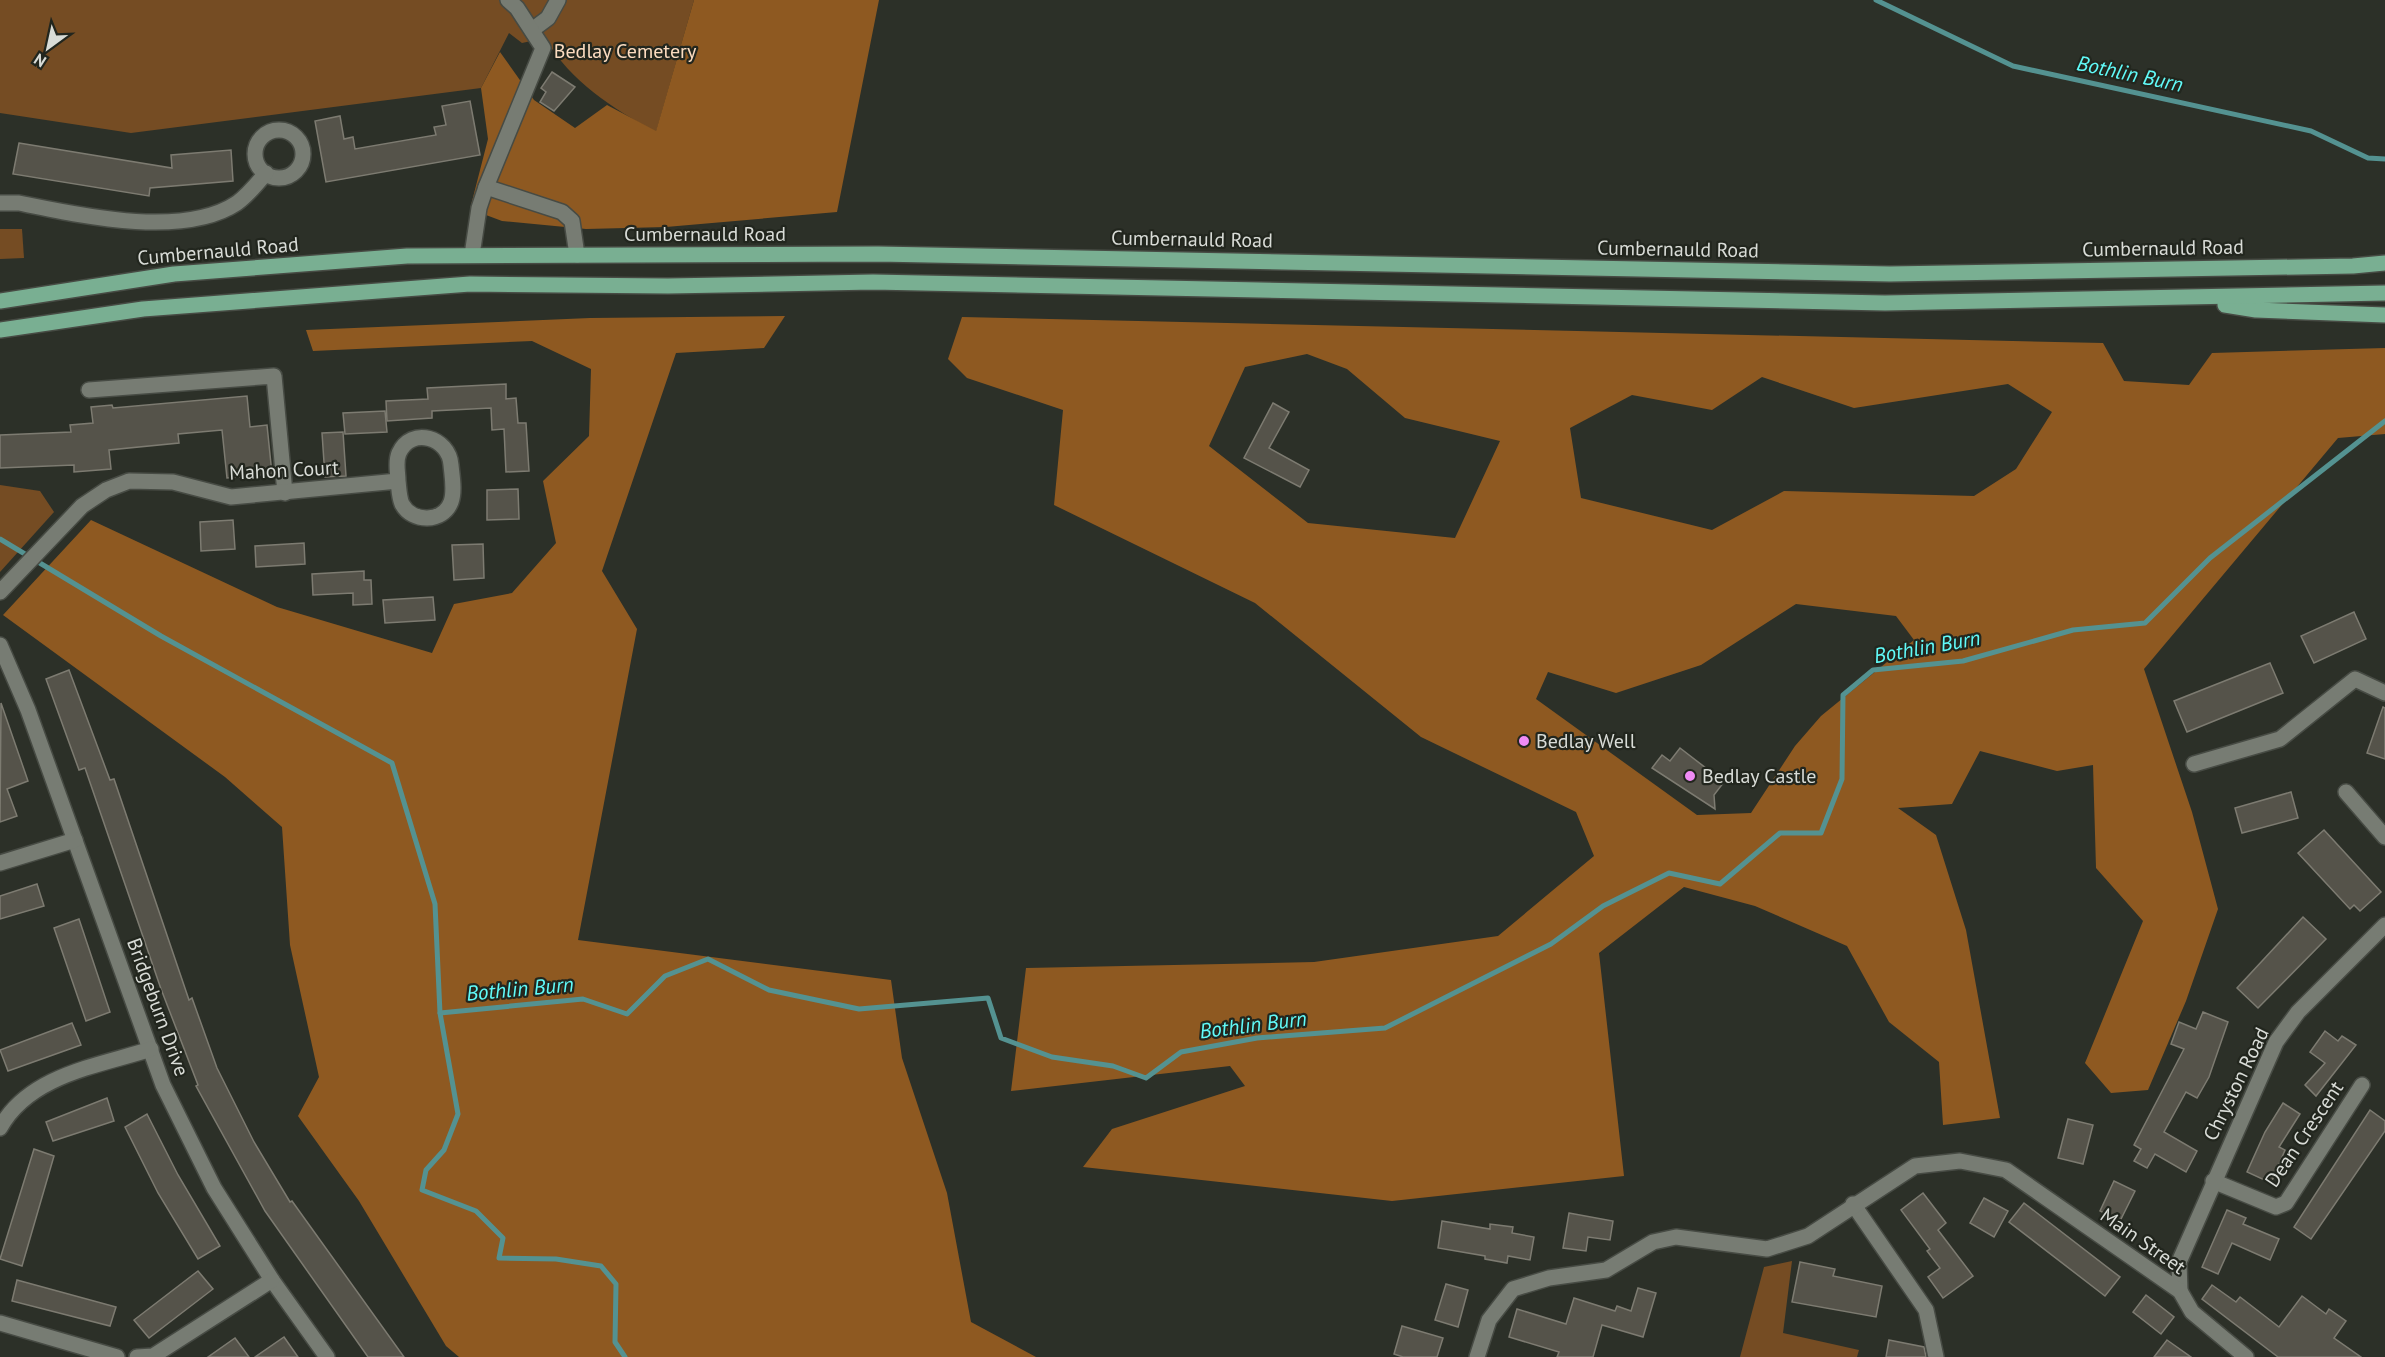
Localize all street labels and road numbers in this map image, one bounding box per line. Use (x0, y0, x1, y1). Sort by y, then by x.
street label: Cumbernauld Road (624, 221, 786, 247)
street label: Cumbernauld Road (1111, 225, 1273, 253)
street label: Cumbernauld Road (136, 231, 300, 271)
street label: Cumbernauld Road (2082, 234, 2244, 262)
street label: Cumbernauld Road (1597, 235, 1759, 263)
street label: Mahon Court (228, 454, 340, 486)
street label: Bridgeburn Drive (121, 934, 195, 1080)
street label: Chryston Road (2197, 1023, 2275, 1145)
street label: Dean Crescent (2259, 1076, 2349, 1192)
street label: Main Street (2095, 1202, 2191, 1280)

